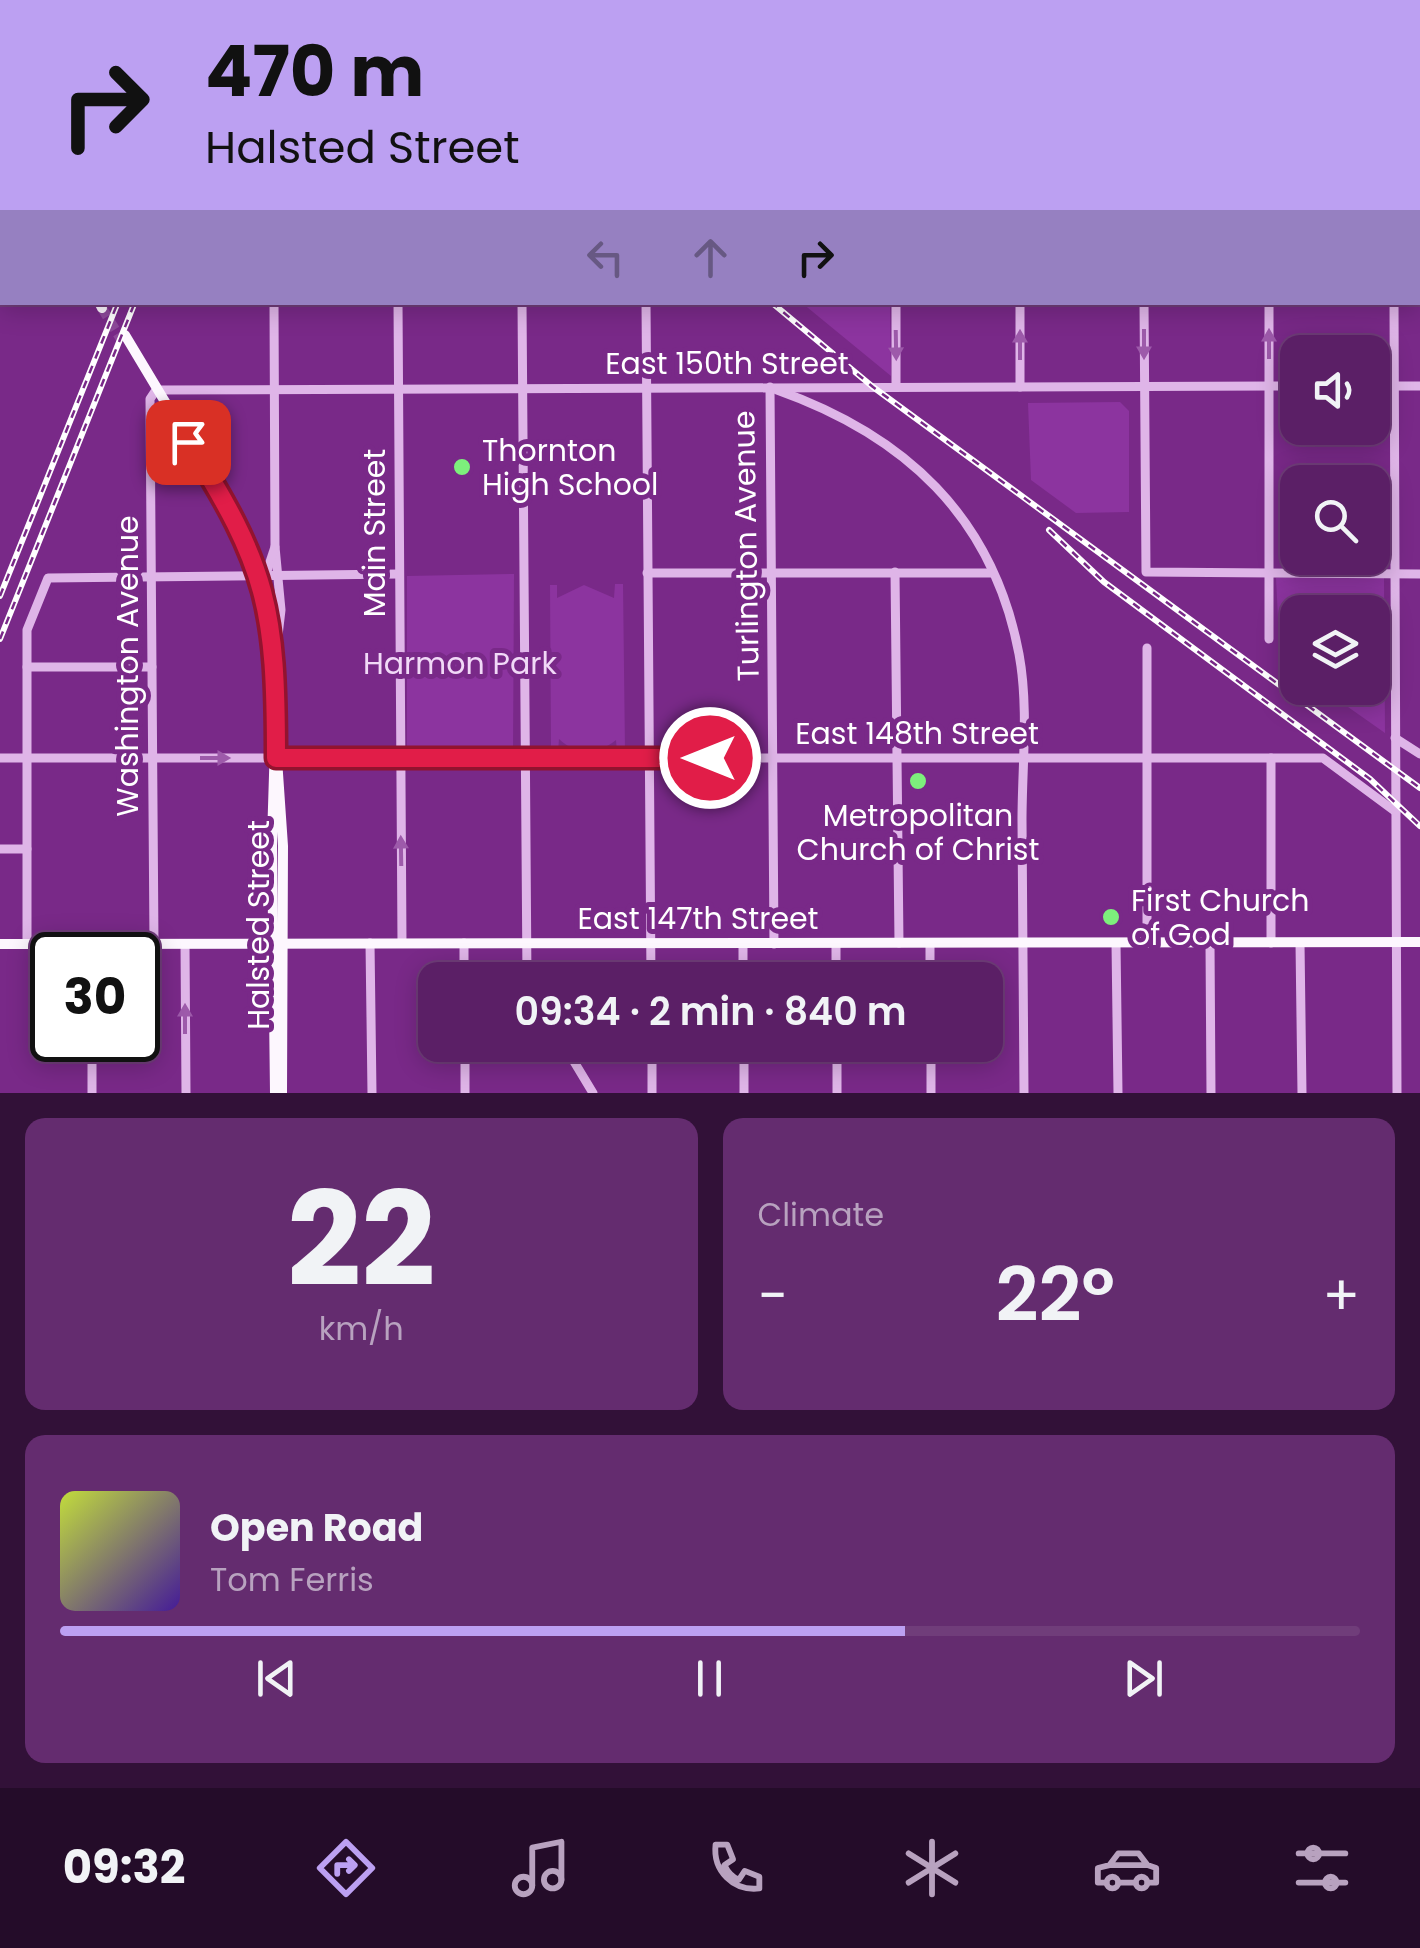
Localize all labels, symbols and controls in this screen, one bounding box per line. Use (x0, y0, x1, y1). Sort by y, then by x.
text: 470 m (205, 22, 424, 121)
icon: right (40, 40, 170, 170)
text: Halsted Street (205, 116, 520, 179)
icon: left (578, 230, 633, 285)
icon: ahead (683, 230, 738, 285)
icon: right (788, 230, 843, 285)
one-way arrow (1012, 328, 1028, 360)
one-way arrow (1261, 328, 1277, 360)
one-way arrow (888, 329, 904, 361)
one-way arrow (1136, 329, 1152, 361)
map controls (1280, 335, 1390, 705)
button: sound (1280, 335, 1390, 445)
street label: East 150th Street (605, 342, 849, 385)
pin (146, 400, 231, 485)
street label: Turlington Avenue (722, 410, 770, 682)
icon: arrive (161, 415, 216, 470)
place label: Thornton High School (482, 429, 658, 506)
street label: Main Street (353, 449, 396, 617)
marker: Thornton High School (451, 456, 473, 478)
button: search (1280, 465, 1390, 575)
street label: Washington Avenue (106, 515, 149, 817)
button: layers (1280, 595, 1390, 705)
park label: Harmon Park (363, 642, 557, 685)
position arrow (658, 706, 762, 810)
street label: East 148th Street (795, 712, 1039, 755)
one-way arrow (199, 750, 231, 766)
marker: Metropolitan Church of Christ (907, 770, 929, 792)
place label: Metropolitan Church of Christ (797, 794, 1039, 871)
street label: Halsted Street (237, 820, 280, 1030)
one-way arrow (392, 834, 408, 866)
place label: First Church of God (1131, 879, 1309, 956)
street label: East 147th Street (577, 897, 819, 940)
marker: First Church of God (1100, 906, 1122, 928)
speed limit sign: 30 (30, 932, 160, 1062)
text: 09:34 · 2 min · 840 m (514, 985, 907, 1038)
one-way arrow (177, 1002, 193, 1034)
text: 22 (287, 1148, 435, 1331)
text: Climate (758, 1192, 884, 1237)
text: 22° (995, 1242, 1115, 1347)
text: − (758, 1257, 788, 1334)
text: + (1322, 1257, 1360, 1334)
text: km/h (319, 1306, 404, 1351)
text: Open Road (210, 1501, 423, 1554)
text: Tom Ferris (210, 1557, 374, 1602)
icon: previous (249, 1651, 304, 1706)
icon: pause (682, 1651, 737, 1706)
icon: next (1116, 1651, 1171, 1706)
icon: directions (311, 1833, 381, 1903)
icon: music (506, 1833, 576, 1903)
icon: phone (701, 1833, 771, 1903)
icon: climate (897, 1833, 967, 1903)
icon: car (1092, 1833, 1162, 1903)
icon: filters (1287, 1833, 1357, 1903)
text: 09:32 (63, 1836, 185, 1899)

